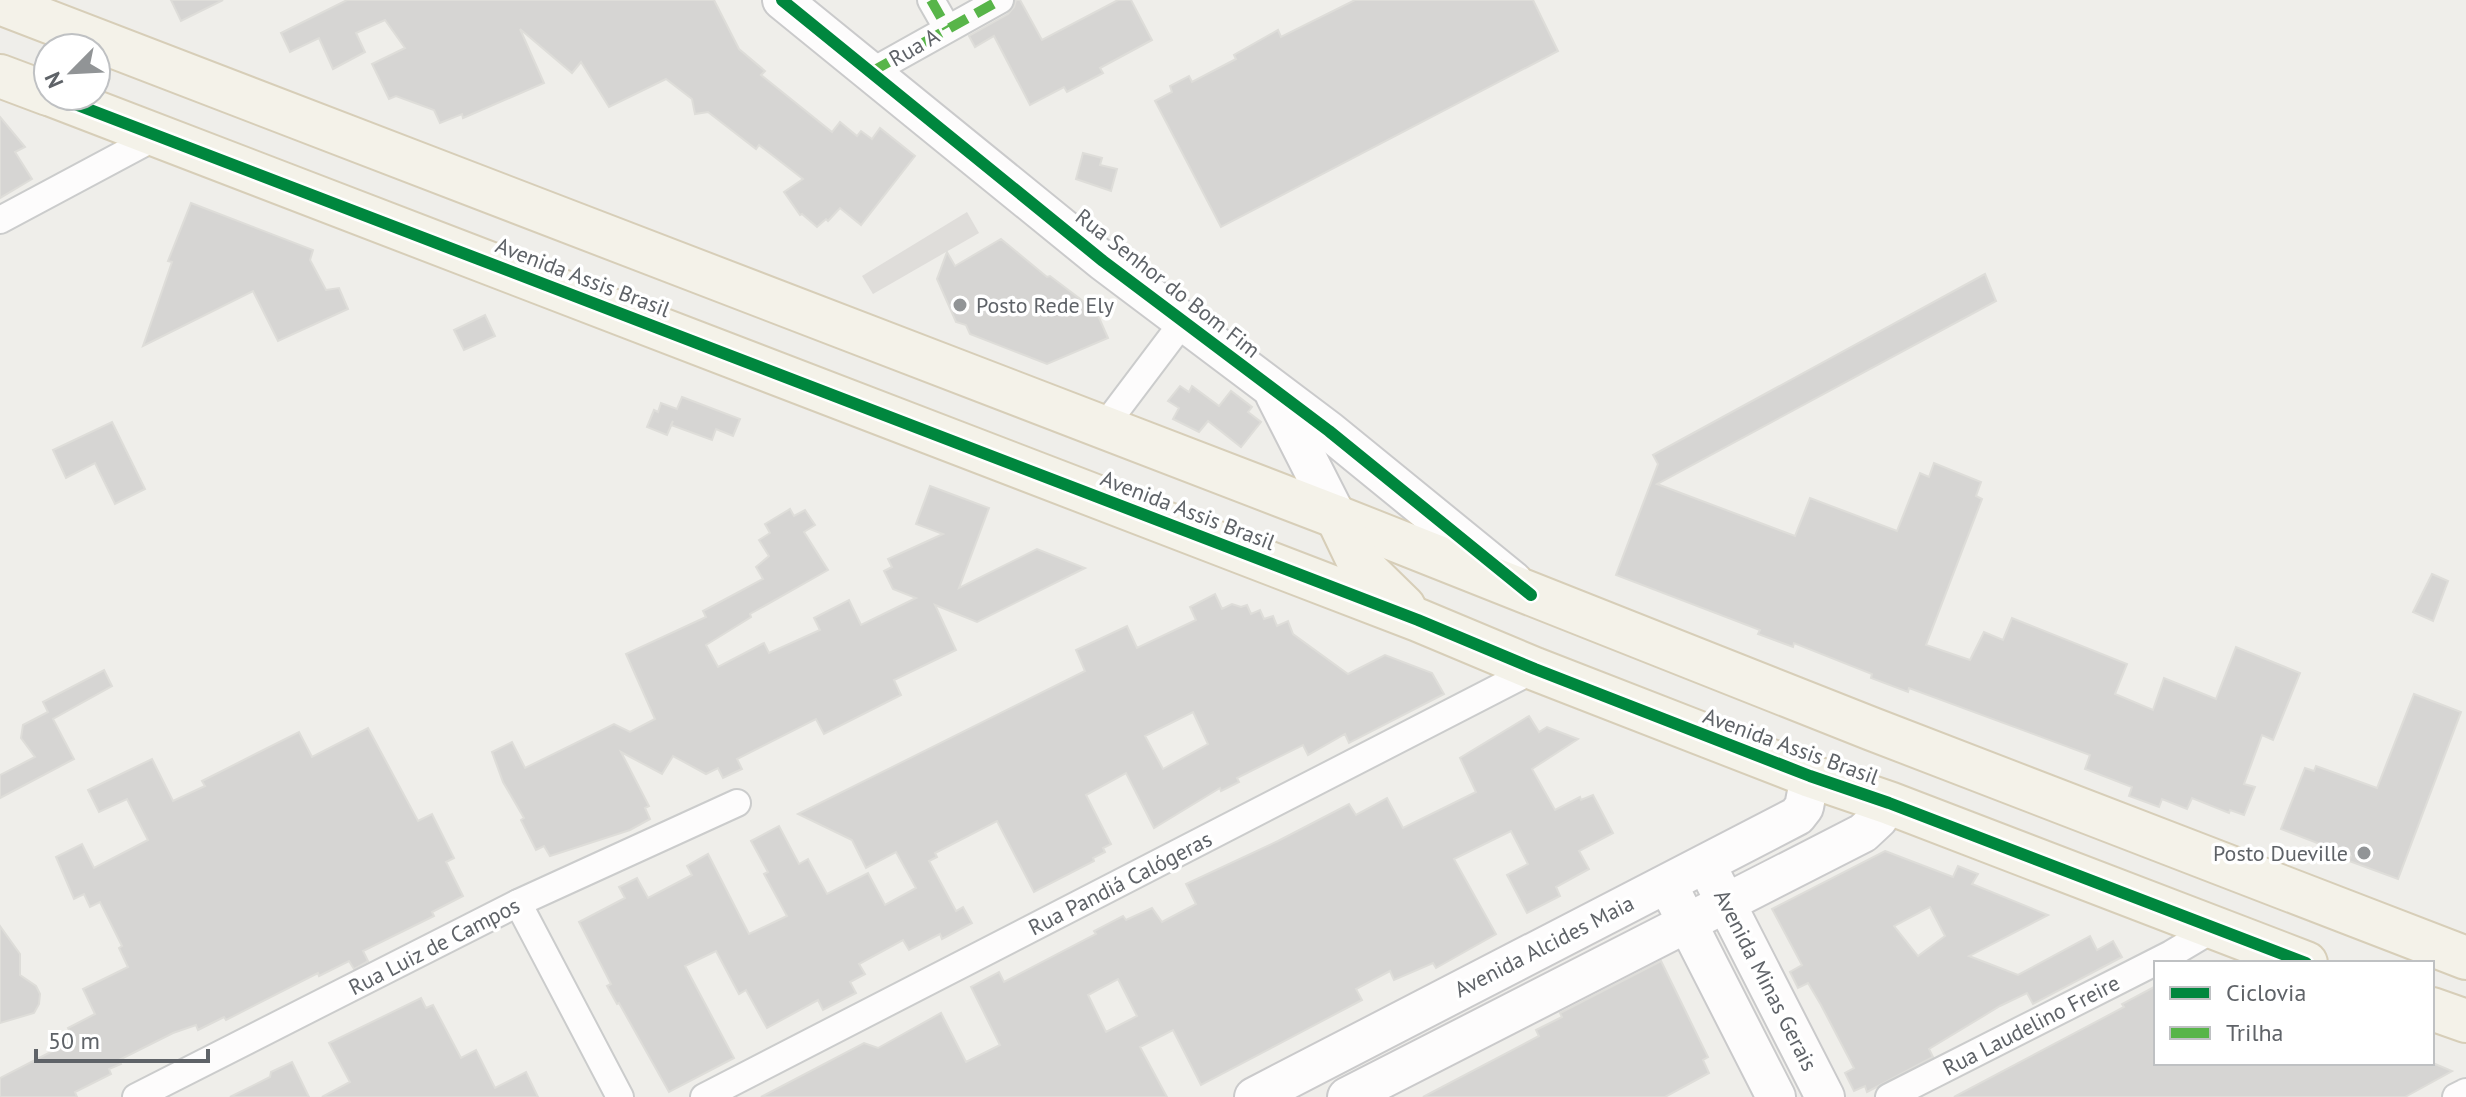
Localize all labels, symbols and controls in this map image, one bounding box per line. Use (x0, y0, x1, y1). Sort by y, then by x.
street label: Rua A (884, 21, 944, 73)
north arrow (32, 32, 112, 112)
text: N (38, 68, 69, 92)
street label: Rua Senhor do Bom Fim (1070, 202, 1266, 364)
street label: Avenida Assis Brasil (492, 231, 675, 323)
place label: Posto Rede Ely (976, 291, 1115, 319)
marker: Posto Rede Ely (951, 296, 969, 314)
street label: Avenida Assis Brasil (1097, 464, 1280, 556)
street label: Avenida Assis Brasil (1699, 701, 1883, 791)
street label: Rua Pandiá Calógeras (1023, 825, 1217, 941)
place label: Posto Dueville (2213, 839, 2348, 867)
marker: Posto Dueville (2355, 844, 2373, 862)
street label: Avenida Minas Gerais (1708, 885, 1824, 1075)
street label: Avenida Alcides Maia (1449, 889, 1639, 1003)
street label: Rua Luiz de Campos (344, 891, 524, 1001)
legend (2154, 961, 2434, 1065)
street label: Rua Laudelino Freire (1938, 968, 2124, 1082)
text: Ciclovia (2226, 977, 2306, 1008)
scale bar (36, 1013, 208, 1063)
text: Trilha (2226, 1017, 2283, 1048)
text: 50 m (48, 1025, 100, 1056)

